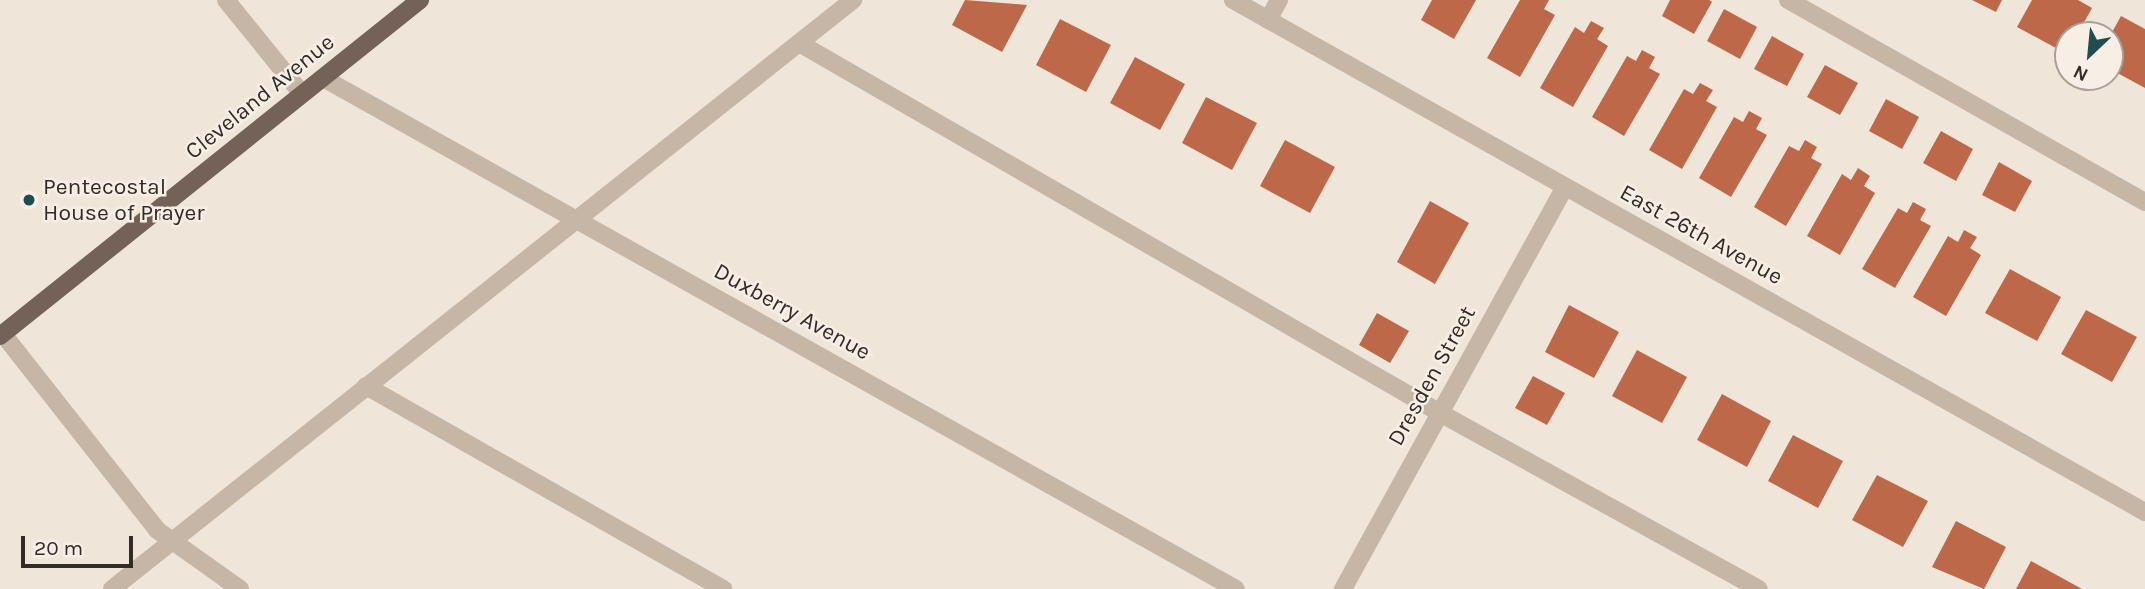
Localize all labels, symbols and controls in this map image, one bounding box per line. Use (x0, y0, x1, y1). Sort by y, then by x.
north arrow (2054, 21, 2124, 91)
street label: Cleveland Avenue (180, 29, 340, 165)
text: N (2070, 60, 2092, 86)
place label: Pentecostal House of Prayer (43, 173, 205, 227)
street label: East 26th Avenue (1615, 179, 1787, 291)
marker: Pentecostal House of Prayer (21, 192, 37, 208)
street label: Duxberry Avenue (709, 258, 875, 366)
street label: Dresden Street (1382, 301, 1482, 451)
scale bar (24, 522, 136, 566)
text: 20 m (34, 536, 83, 560)

